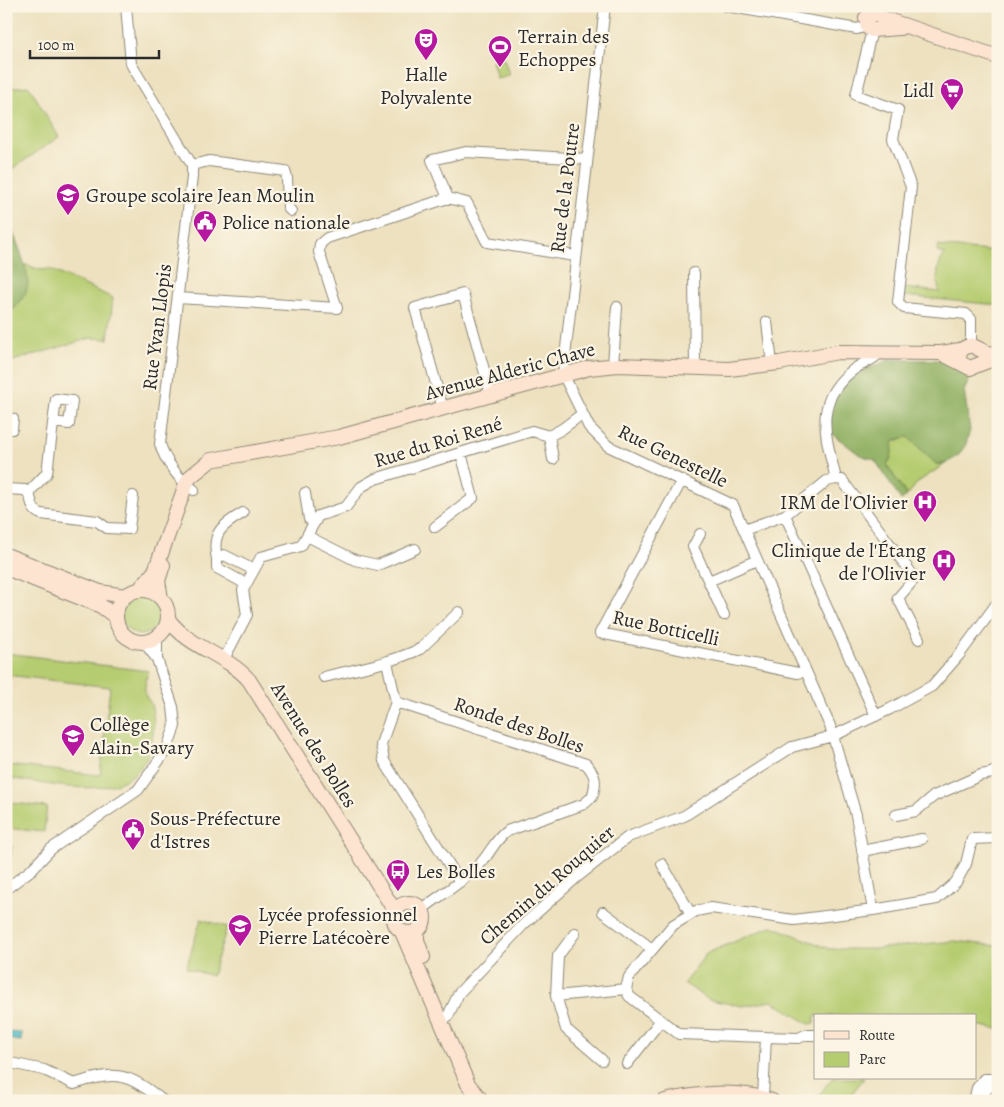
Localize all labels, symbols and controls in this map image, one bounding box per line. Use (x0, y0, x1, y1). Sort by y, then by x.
place label: Terrain des Echoppes (518, 23, 609, 73)
theatre icon: Halle Polyvalente (413, 27, 439, 61)
scale bar (30, 28, 159, 60)
sports icon: Terrain des Echoppes (487, 34, 513, 68)
text: 100 m (38, 35, 75, 55)
place label: Halle Polyvalente (380, 61, 472, 111)
place label: Lidl (903, 77, 934, 104)
supermarket icon: Lidl (939, 77, 965, 111)
street label: Rue de la Poutre (544, 121, 586, 255)
school or university icon: Groupe scolaire Jean Moulin (55, 182, 81, 216)
place label: Groupe scolaire Jean Moulin (86, 182, 315, 209)
public building icon: Police nationale (192, 209, 218, 243)
place label: Police nationale (222, 209, 350, 236)
street label: Rue Yvan Llopis (136, 262, 178, 392)
street label: Avenue Alderic Chave (421, 335, 598, 407)
street label: Rue du Roi René (371, 410, 505, 474)
street label: Rue Genestelle (613, 418, 733, 494)
place label: IRM de l'Olivier (780, 489, 908, 516)
hospital icon: IRM de l'Olivier (912, 489, 938, 523)
place label: Clinique de l'Étang de l'Olivier (772, 537, 926, 587)
hospital icon: Clinique de l'Étang de l'Olivier (931, 548, 957, 582)
street label: Rue Botticelli (610, 604, 722, 652)
street label: Avenue des Bolles (264, 676, 364, 813)
street label: Ronde des Bolles (450, 690, 588, 760)
place label: Collège Alain-Savary (89, 711, 195, 761)
school or university icon: Collège Alain-Savary (60, 723, 86, 757)
place label: Sous-Préfecture d'Istres (150, 805, 281, 855)
public building icon: Sous-Préfecture d'Istres (120, 817, 146, 851)
street label: Chemin du Rouquier (474, 819, 621, 951)
bus stop icon: Les Bolles (385, 858, 411, 892)
place label: Les Bolles (416, 858, 496, 885)
place label: Lycée professionnel Pierre Latécoère (258, 901, 417, 951)
school or university icon: Lycée professionnel Pierre Latécoère (227, 913, 253, 947)
legend (814, 1014, 976, 1080)
text: Route (859, 1025, 895, 1045)
text: Parc (859, 1049, 886, 1069)

